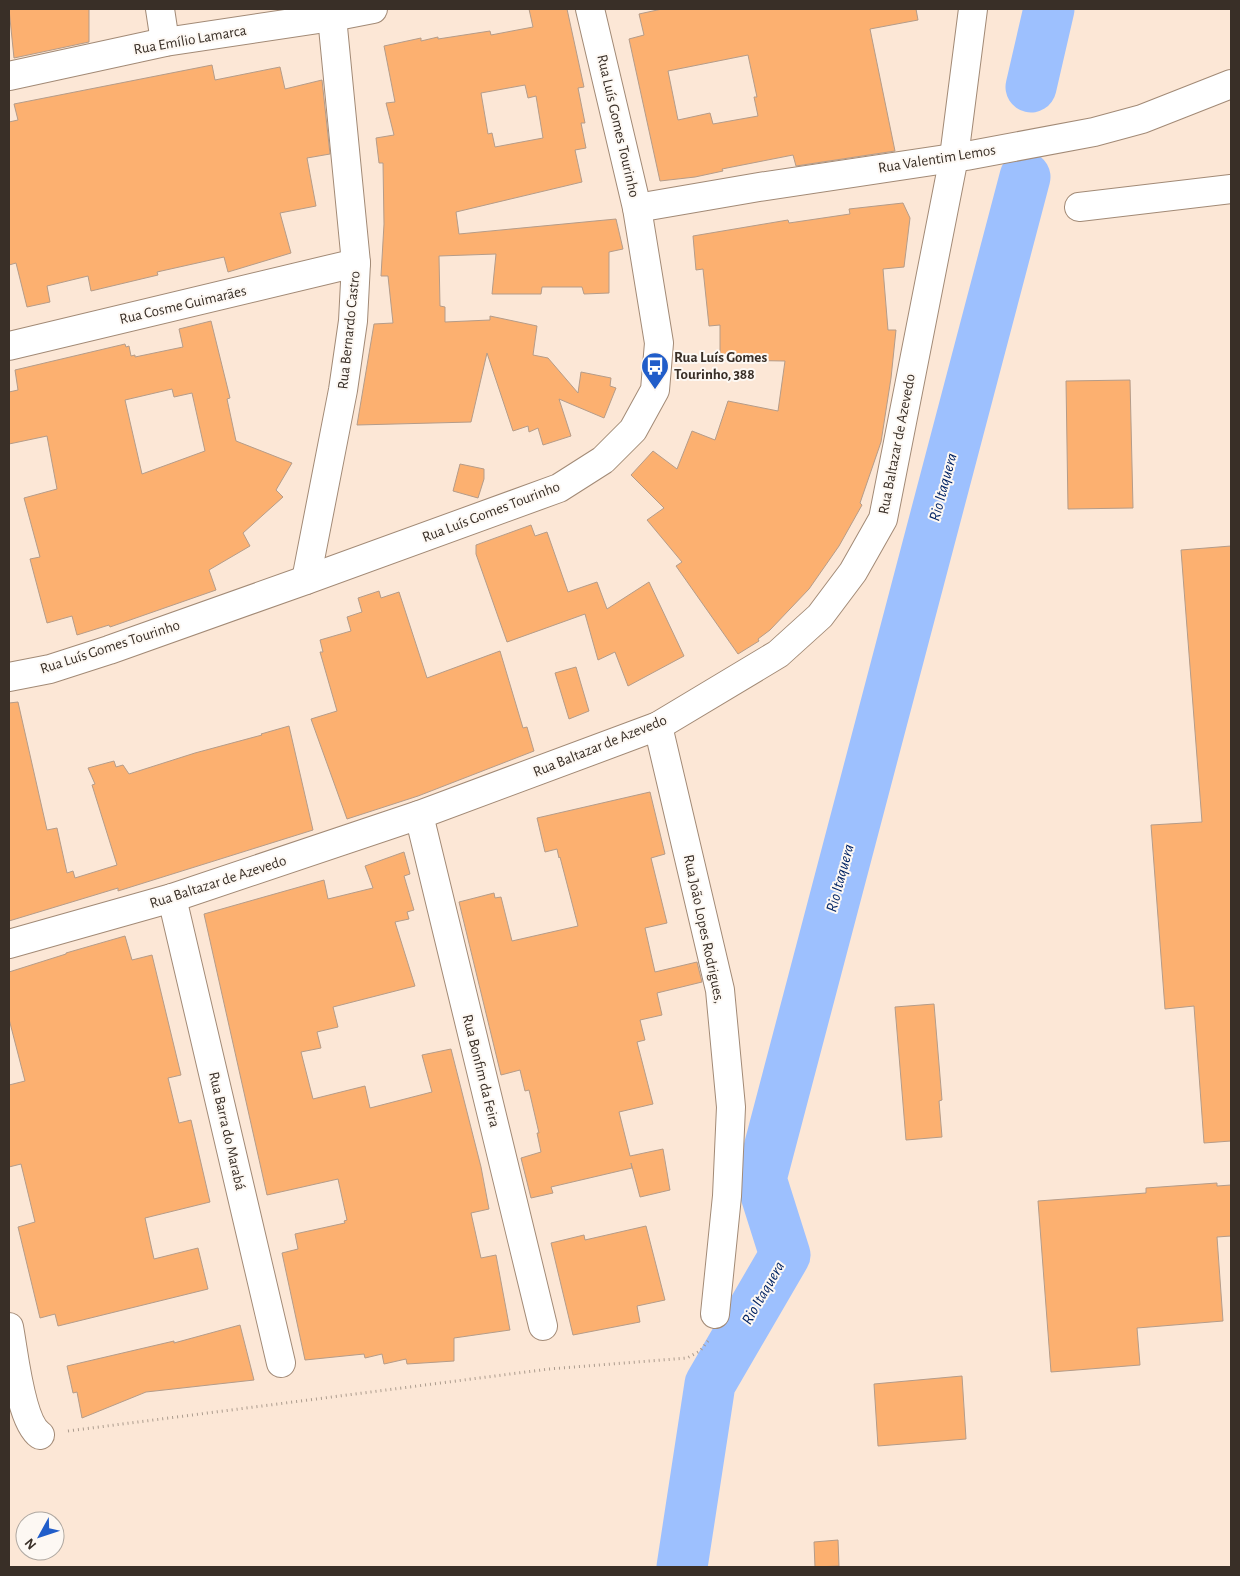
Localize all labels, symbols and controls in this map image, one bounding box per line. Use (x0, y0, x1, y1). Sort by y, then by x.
street label: Rua Emílio Lamarca (132, 23, 248, 57)
street label: Rua Luís Gomes Tourinho (594, 53, 642, 199)
street label: Rua Valentim Lemos (877, 142, 997, 176)
street label: Rua Bernardo Castro (335, 270, 363, 390)
street label: Rua Cosme Guimarães (118, 283, 248, 327)
place label: Rua Luís Gomes Tourinho, 388 (674, 350, 767, 382)
bus stop icon: Rua Luís Gomes Tourinho, 388 (640, 351, 670, 390)
street label: Rua Baltazar de Azevedo (876, 373, 918, 515)
water label: Rio Itaquera (926, 451, 961, 523)
street label: Rua Luís Gomes Tourinho (420, 479, 562, 545)
street label: Rua Luís Gomes Tourinho (38, 617, 182, 677)
street label: Rua Baltazar de Azevedo (531, 712, 669, 780)
water label: Rio Itaquera (823, 842, 858, 914)
street label: Rua Baltazar de Azevedo (148, 853, 288, 911)
street label: Rua João Lopes Rodrigues, (681, 853, 727, 1005)
street label: Rua Bonfim da Feira (460, 1013, 502, 1129)
street label: Rua Barra do Marabá (206, 1070, 248, 1192)
water label: Rio Itaquera (739, 1259, 788, 1328)
north arrow (15, 1511, 65, 1561)
text: N (22, 1535, 39, 1552)

